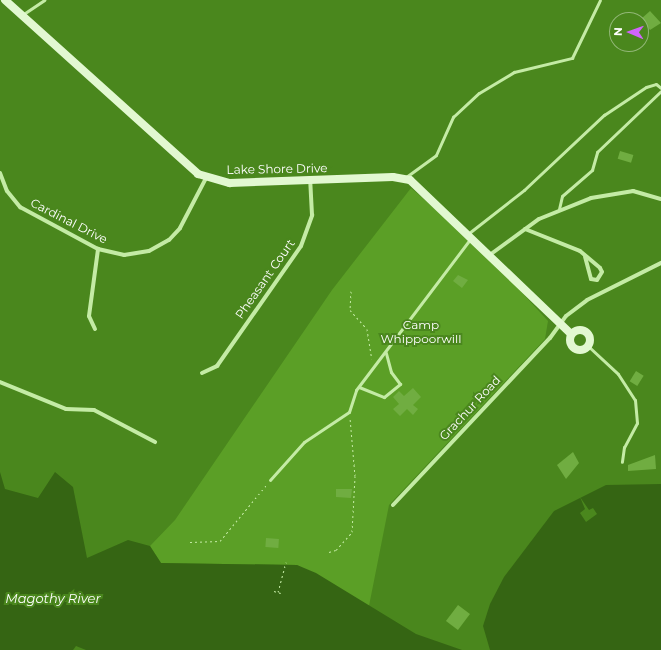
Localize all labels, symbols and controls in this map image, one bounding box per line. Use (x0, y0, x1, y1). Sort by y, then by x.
north arrow (609, 12, 649, 52)
text: N (611, 27, 625, 36)
street label: Lake Shore Drive (226, 161, 328, 177)
street label: Cardinal Drive (28, 195, 110, 247)
street label: Pheasant Court (232, 237, 298, 321)
park label: Camp Whippoorwill (380, 318, 462, 346)
street label: Grachur Road (436, 373, 504, 443)
water label: Magothy River (5, 590, 101, 606)

